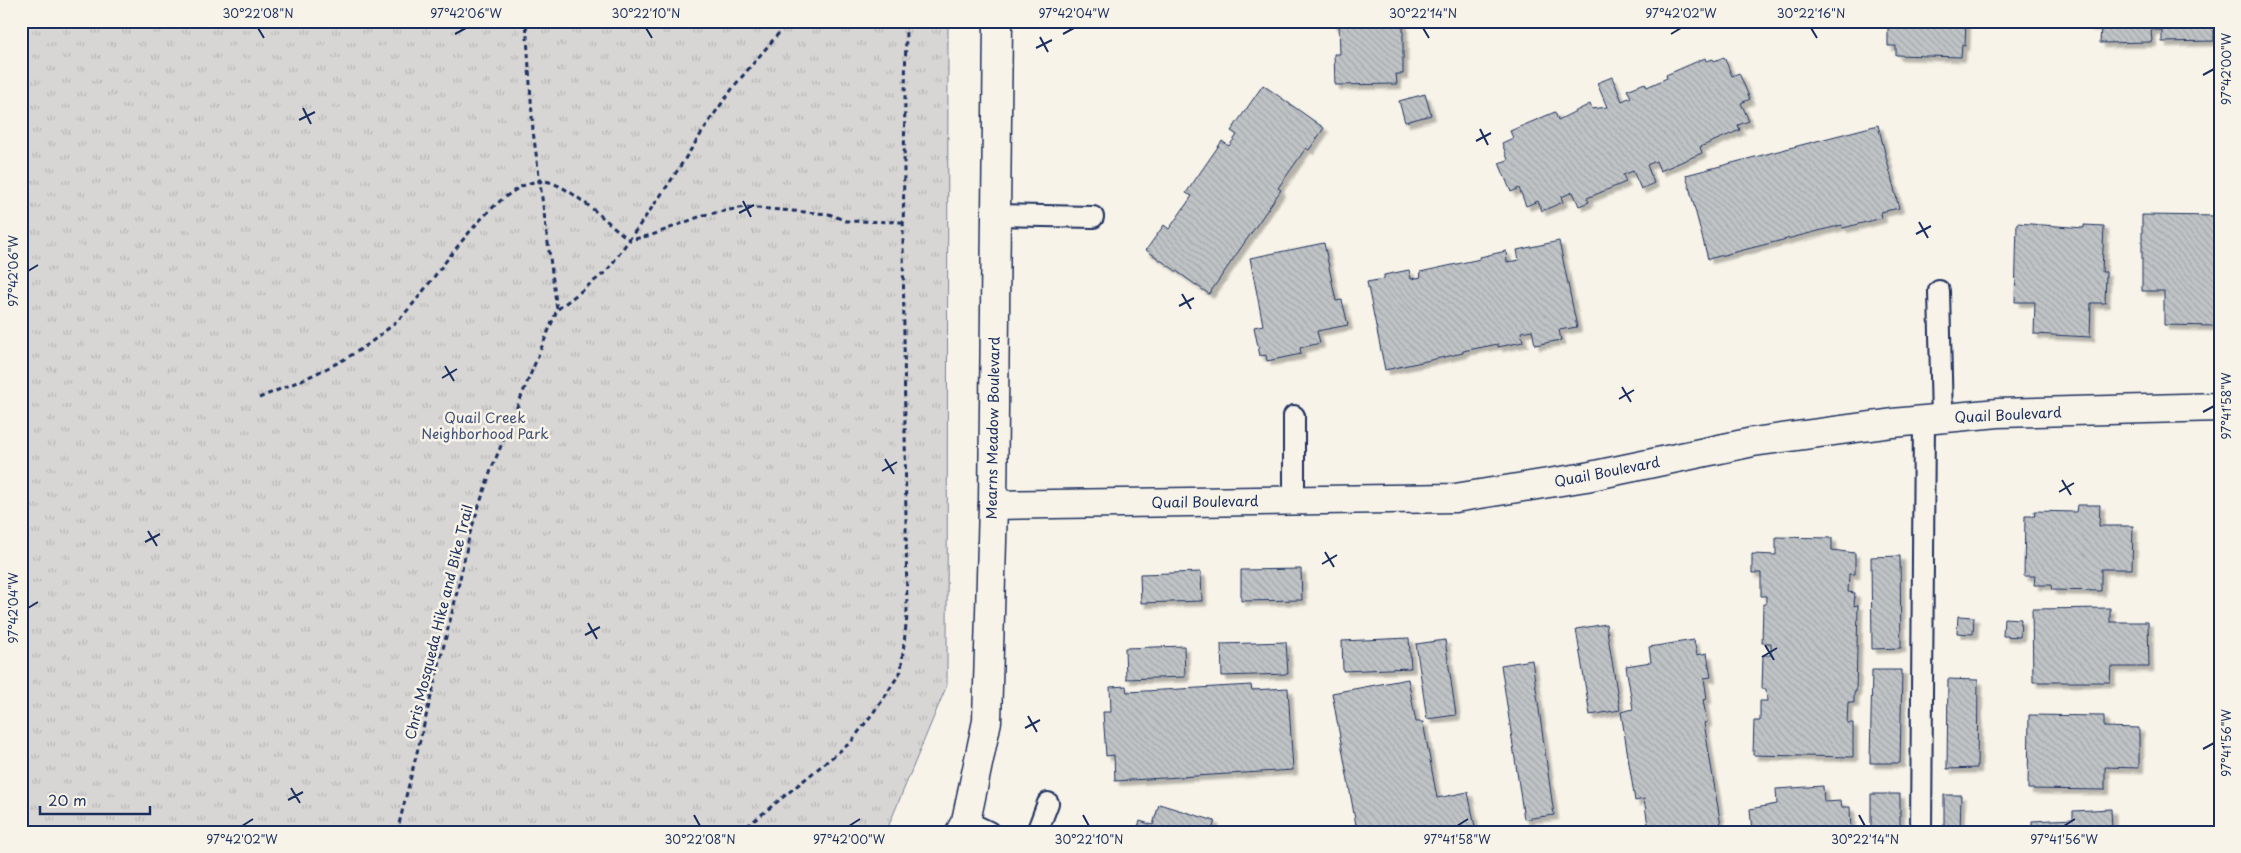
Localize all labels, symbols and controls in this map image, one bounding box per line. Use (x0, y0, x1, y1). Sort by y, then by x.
text: 30°22'08"N (222, 4, 294, 22)
text: 97°42'06"W (430, 4, 503, 22)
text: 30°22'10"N (611, 4, 681, 22)
text: 97°42'04"W (1038, 4, 1110, 22)
text: 30°22'14"N (1389, 4, 1457, 22)
text: 97°42'02"W (1645, 4, 1717, 22)
text: 30°22'16"N (1777, 4, 1845, 22)
text: 97°42'00"W (2217, 32, 2235, 105)
text: 97°42'06"W (4, 234, 22, 307)
street label: Mearns Meadow Boulevard (980, 336, 1005, 519)
text: 97°41'58"W (2217, 372, 2235, 439)
street label: Quail Boulevard (1954, 401, 2062, 428)
park label: Quail Creek Neighborhood Park (421, 407, 549, 444)
street label: Quail Boulevard (1552, 451, 1662, 492)
street label: Quail Boulevard (1151, 490, 1259, 513)
street label: Chris Mosqueda Hike and Bike Trail (399, 502, 478, 742)
text: 97°42'04"W (4, 572, 22, 644)
text: 97°41'56"W (2217, 709, 2235, 777)
scale bar (40, 783, 150, 815)
text: 20 m (48, 788, 87, 811)
text: 97°42'02"W (206, 830, 278, 848)
text: 30°22'08"N (664, 830, 736, 848)
text: 97°42'00"W (813, 830, 886, 848)
text: 30°22'10"N (1054, 830, 1124, 848)
text: 97°41'58"W (1424, 830, 1491, 848)
text: 30°22'14"N (1831, 830, 1899, 848)
text: 97°41'56"W (2030, 830, 2098, 848)

